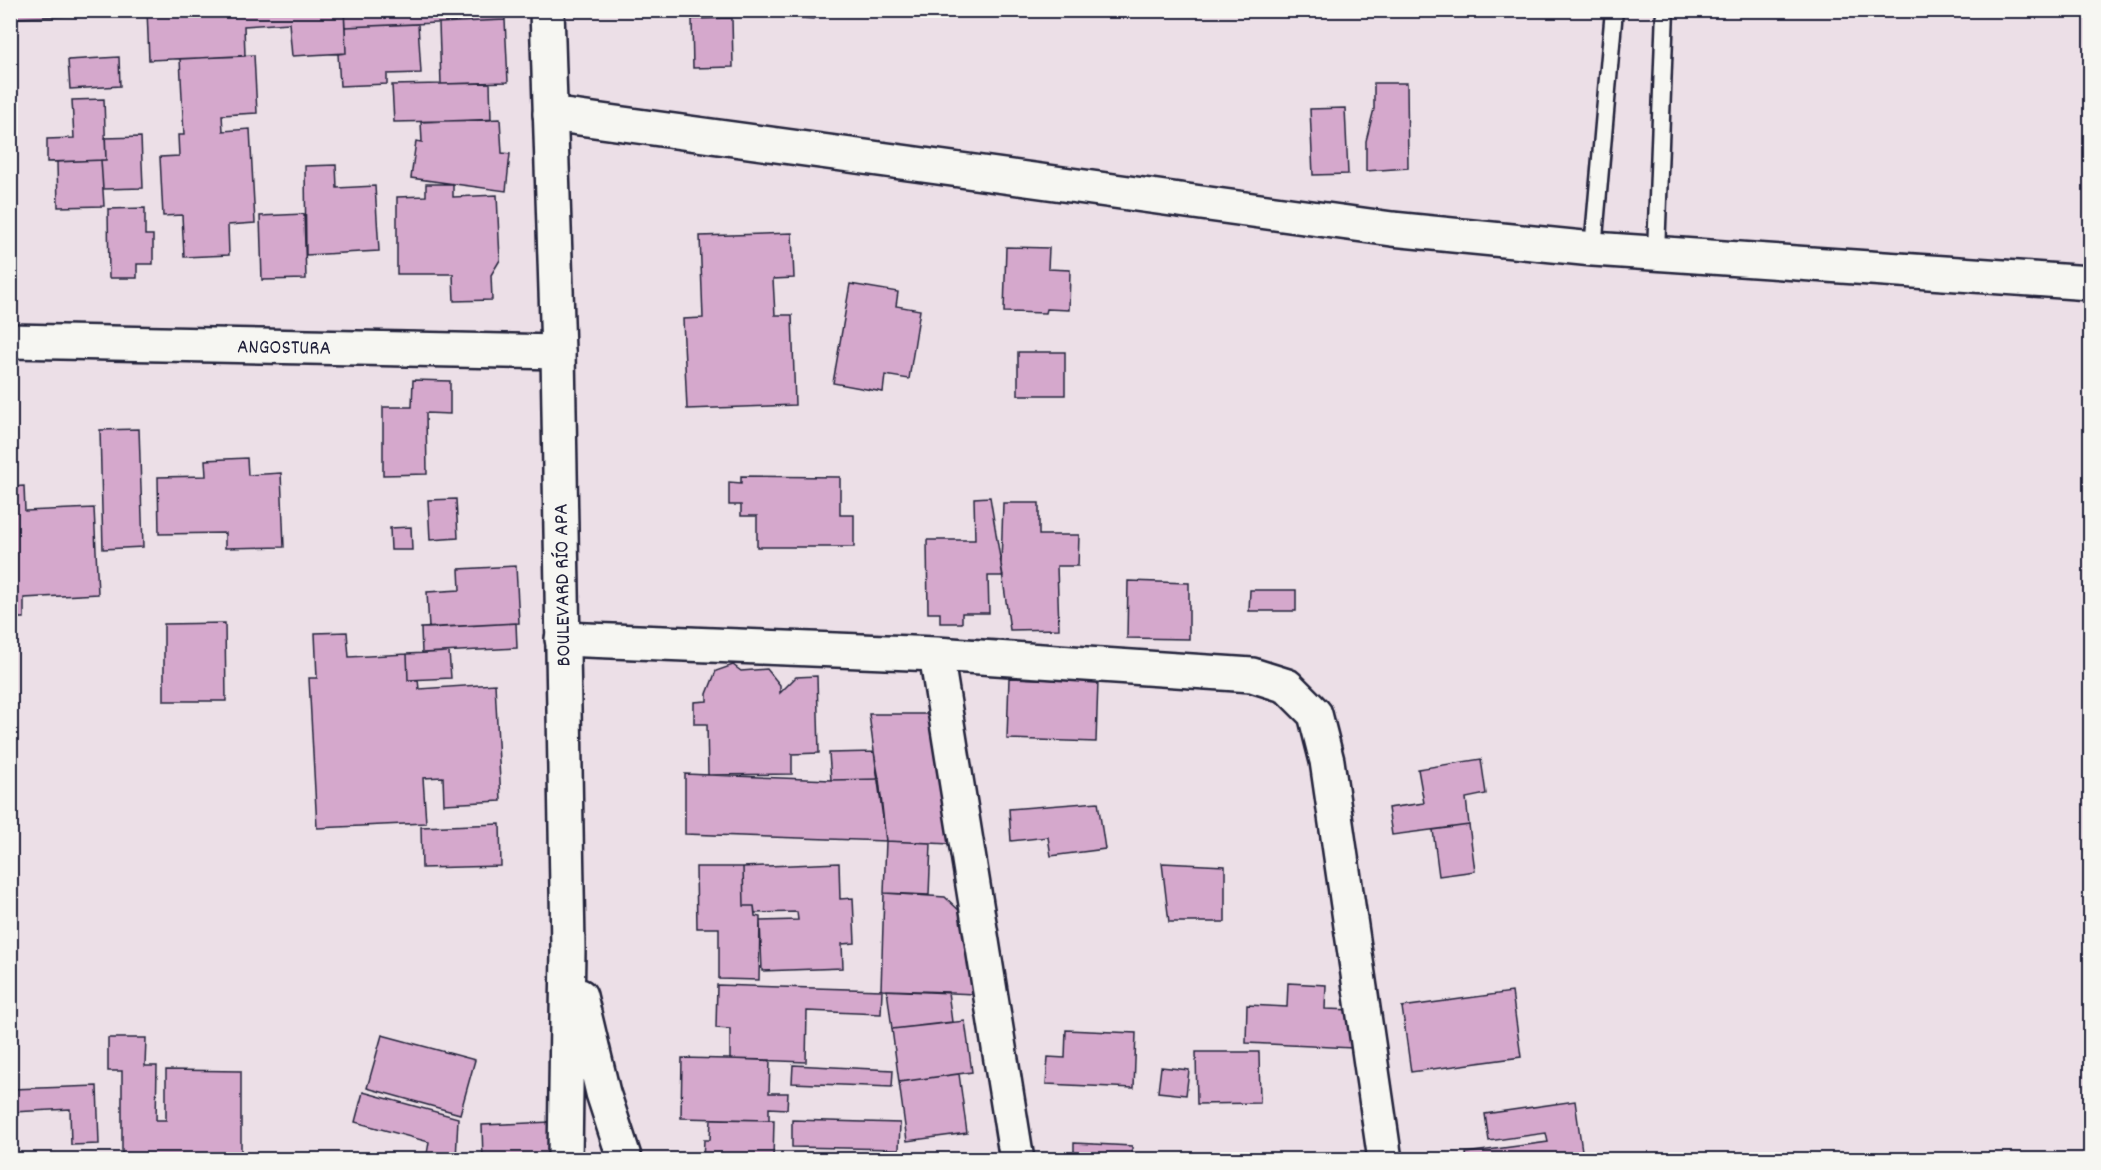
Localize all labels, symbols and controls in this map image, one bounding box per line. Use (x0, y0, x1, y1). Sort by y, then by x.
street label: ANGOSTURA (237, 333, 331, 365)
street label: BOULEVARD RÍO APA (548, 503, 580, 667)

